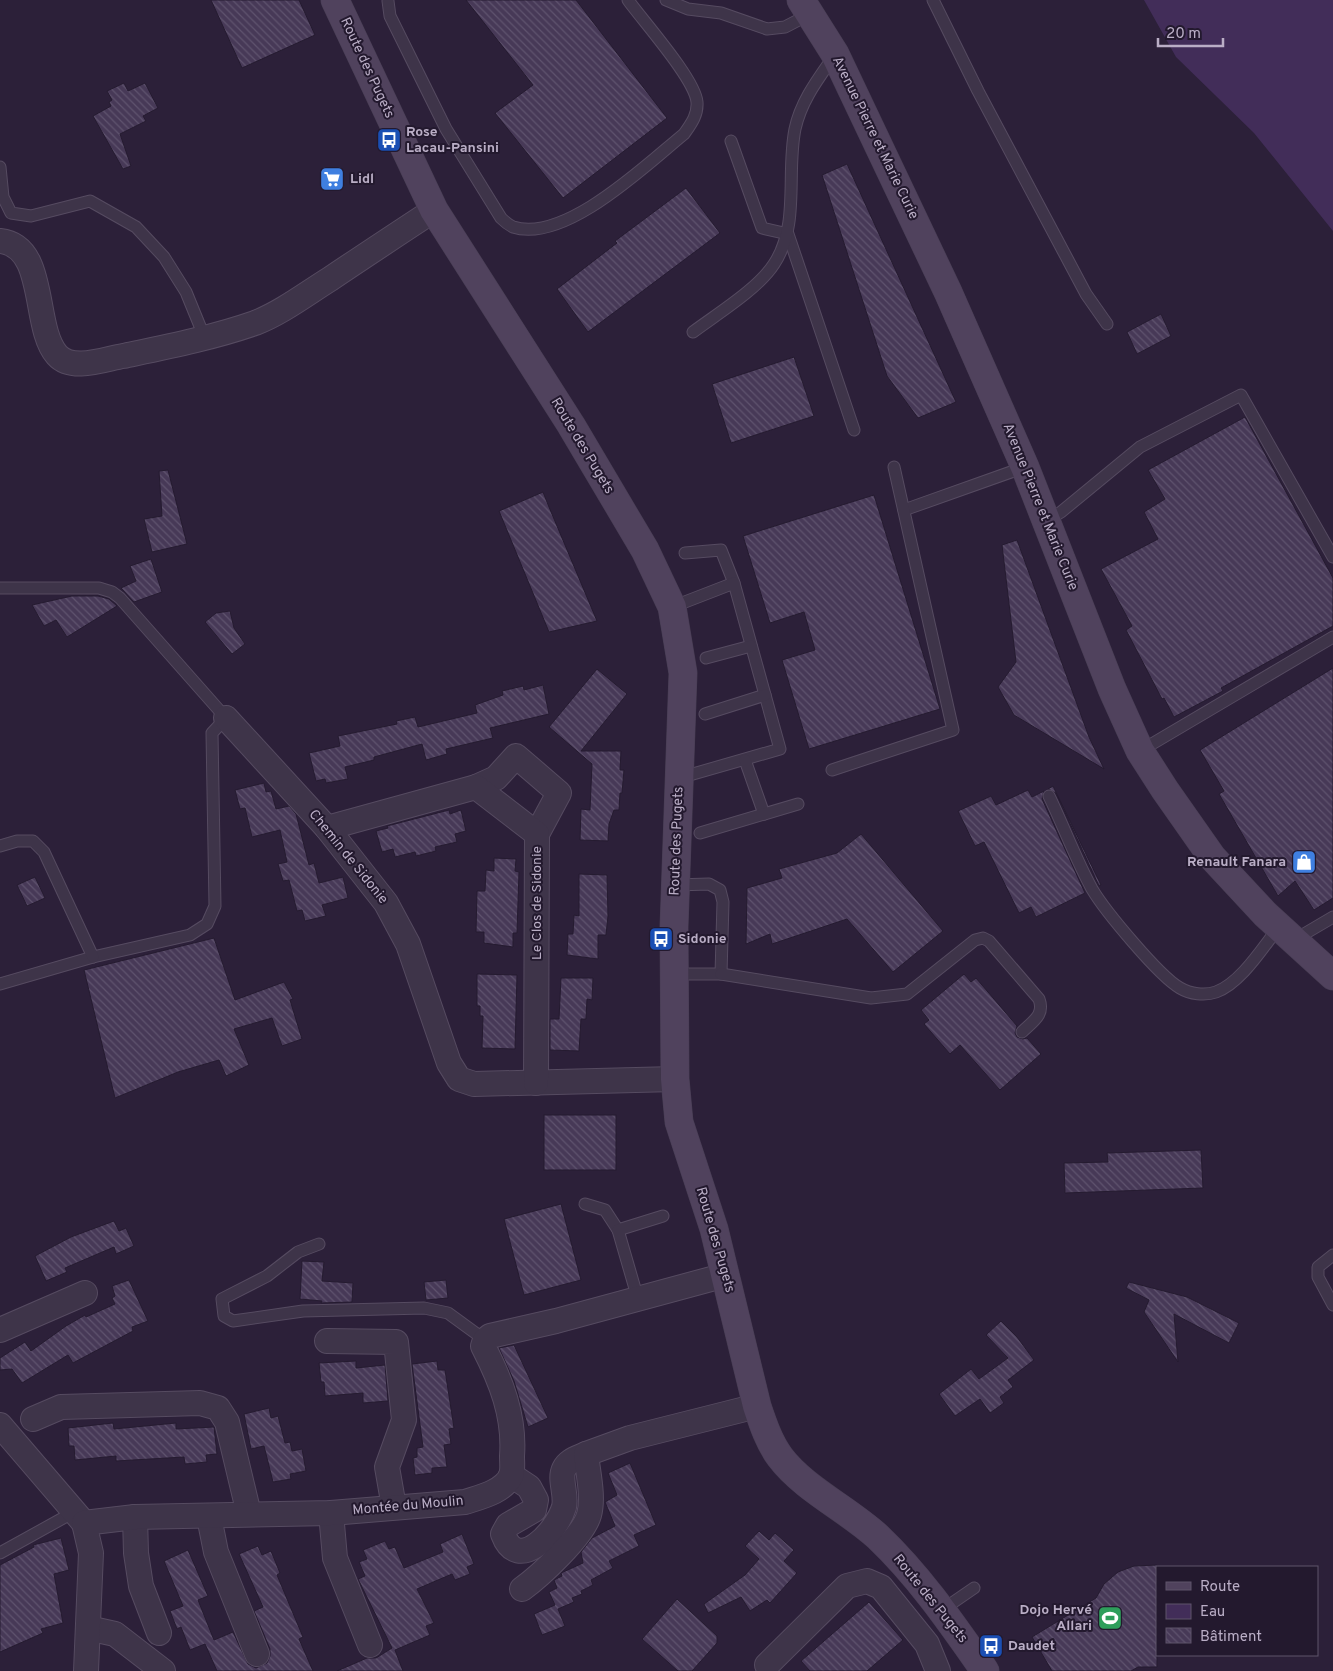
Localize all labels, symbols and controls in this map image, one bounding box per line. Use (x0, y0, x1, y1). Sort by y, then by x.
street label: Route des Pugets (336, 15, 398, 121)
scale bar (1158, 15, 1223, 47)
text: 20 m (1166, 25, 1201, 44)
street label: Avenue Pierre et Marie Curie (828, 54, 922, 222)
place label: Rose Lacau-Pansini (406, 124, 499, 157)
bus stop icon: Rose Lacau-Pansini (376, 127, 402, 153)
supermarket icon: Lidl (319, 166, 345, 192)
place label: Lidl (350, 171, 374, 188)
street label: Route des Pugets (547, 395, 617, 497)
street label: Avenue Pierre et Marie Curie (999, 421, 1081, 593)
street label: Route des Pugets (667, 786, 687, 896)
street label: Chemin de Sidonie (305, 806, 391, 908)
street label: Le Clos de Sidonie (529, 846, 546, 960)
shop icon: Renault Fanara (1291, 849, 1317, 875)
place label: Renault Fanara (1187, 854, 1286, 871)
bus stop icon: Sidonie (648, 926, 674, 952)
place label: Sidonie (678, 931, 727, 948)
street label: Route des Pugets (692, 1185, 738, 1295)
street label: Montée du Moulin (352, 1493, 464, 1519)
street label: Route des Pugets (889, 1551, 971, 1647)
legend (1156, 1566, 1318, 1656)
text: Route (1200, 1578, 1240, 1597)
place label: Dojo Hervé Allari (1020, 1602, 1092, 1635)
text: Eau (1200, 1603, 1225, 1622)
sports icon: Dojo Hervé Allari (1097, 1605, 1123, 1631)
text: Bâtiment (1200, 1628, 1262, 1647)
bus stop icon: Daudet (978, 1633, 1004, 1659)
place label: Daudet (1008, 1638, 1055, 1655)

